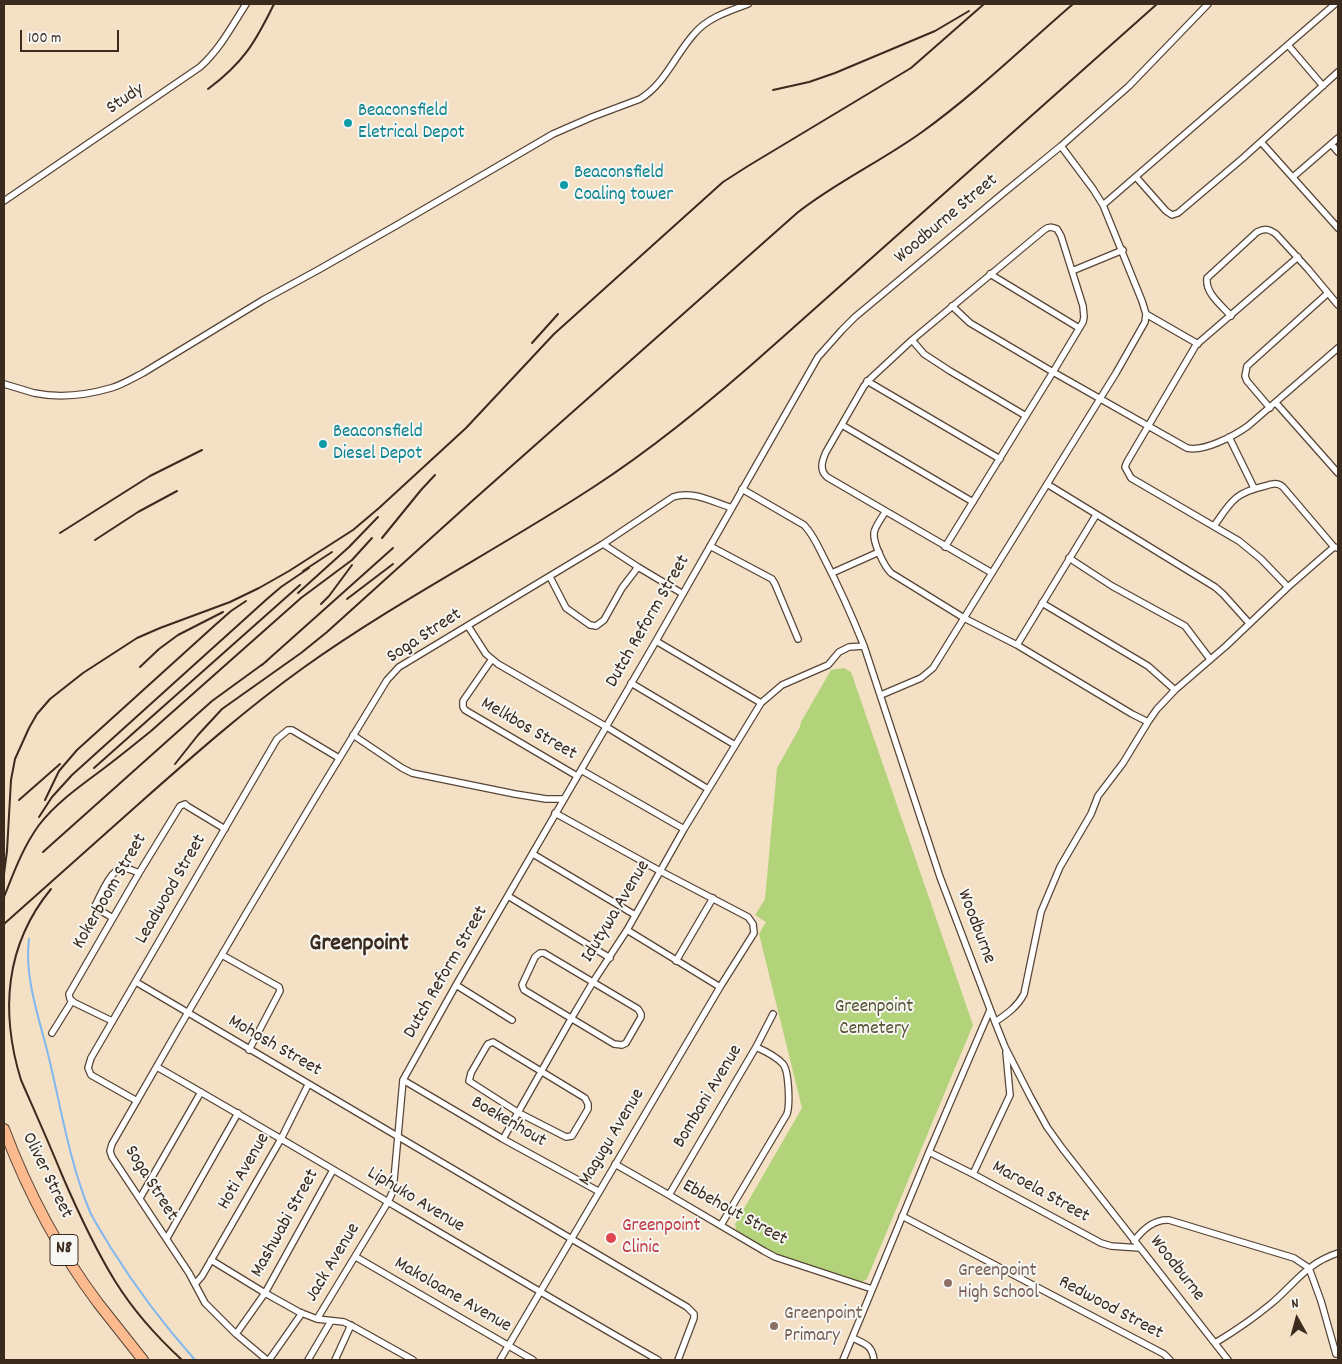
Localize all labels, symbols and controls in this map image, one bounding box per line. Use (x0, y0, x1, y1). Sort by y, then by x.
scale bar (22, 20, 121, 52)
text: 100 m (28, 28, 61, 50)
street label: Study (103, 79, 149, 121)
place label: Beaconsfield Eletrical Depot (358, 101, 465, 145)
marker: Beaconsfield Eletrical Depot (342, 117, 354, 129)
place label: Beaconsfield Coaling tower (574, 163, 673, 207)
street label: Woodburne Street (891, 170, 1003, 270)
marker: Beaconsfield Coaling tower (558, 179, 570, 191)
place label: Beaconsfield Diesel Depot (333, 422, 423, 466)
marker: Beaconsfield Diesel Depot (317, 438, 329, 450)
street label: Dutch Reform Street (602, 552, 696, 692)
street label: Soga Street (383, 604, 467, 670)
street label: Melkbos Street (476, 693, 580, 767)
street label: Kokerboom Street (69, 830, 153, 954)
street label: Leadwood Street (131, 831, 213, 949)
street label: Idutywa Avenue (578, 857, 656, 967)
street label: Woodburne (951, 887, 999, 967)
street label: Dutch Reform Street (400, 903, 494, 1043)
district label: Greenpoint (309, 932, 409, 960)
park label: Greenpoint Cemetery (835, 997, 913, 1041)
street label: Mohosh Street (223, 1011, 325, 1083)
street label: Bombani Avenue (669, 1041, 749, 1153)
street label: Magugu Avenue (575, 1085, 651, 1191)
street label: Boekenhout (466, 1092, 550, 1154)
street label: Oliver Street (15, 1129, 77, 1223)
street label: Hoti Avenue (214, 1129, 276, 1215)
street label: Soga Street (118, 1142, 182, 1226)
street label: Maroela Street (987, 1157, 1093, 1229)
street label: Liphuko Avenue (362, 1163, 468, 1239)
street label: Mashwabi Street (247, 1166, 325, 1282)
street label: Ebbehout Street (678, 1176, 790, 1252)
place label: Greenpoint Clinic (622, 1216, 701, 1260)
street label: Jack Avenue (302, 1220, 366, 1306)
marker: Greenpoint Clinic (604, 1231, 618, 1245)
street label: Woodburne (1143, 1232, 1209, 1306)
road number: N8 (50, 1234, 78, 1266)
street label: Makoloane Avenue (389, 1253, 515, 1339)
place label: Greenpoint High School (958, 1261, 1039, 1305)
street label: Redwood Street (1054, 1272, 1166, 1346)
marker: Greenpoint High School (942, 1277, 954, 1289)
north arrow (1272, 1294, 1322, 1344)
text: N (1291, 1294, 1300, 1314)
place label: Greenpoint Primary (784, 1304, 863, 1348)
marker: Greenpoint Primary (768, 1320, 780, 1332)

